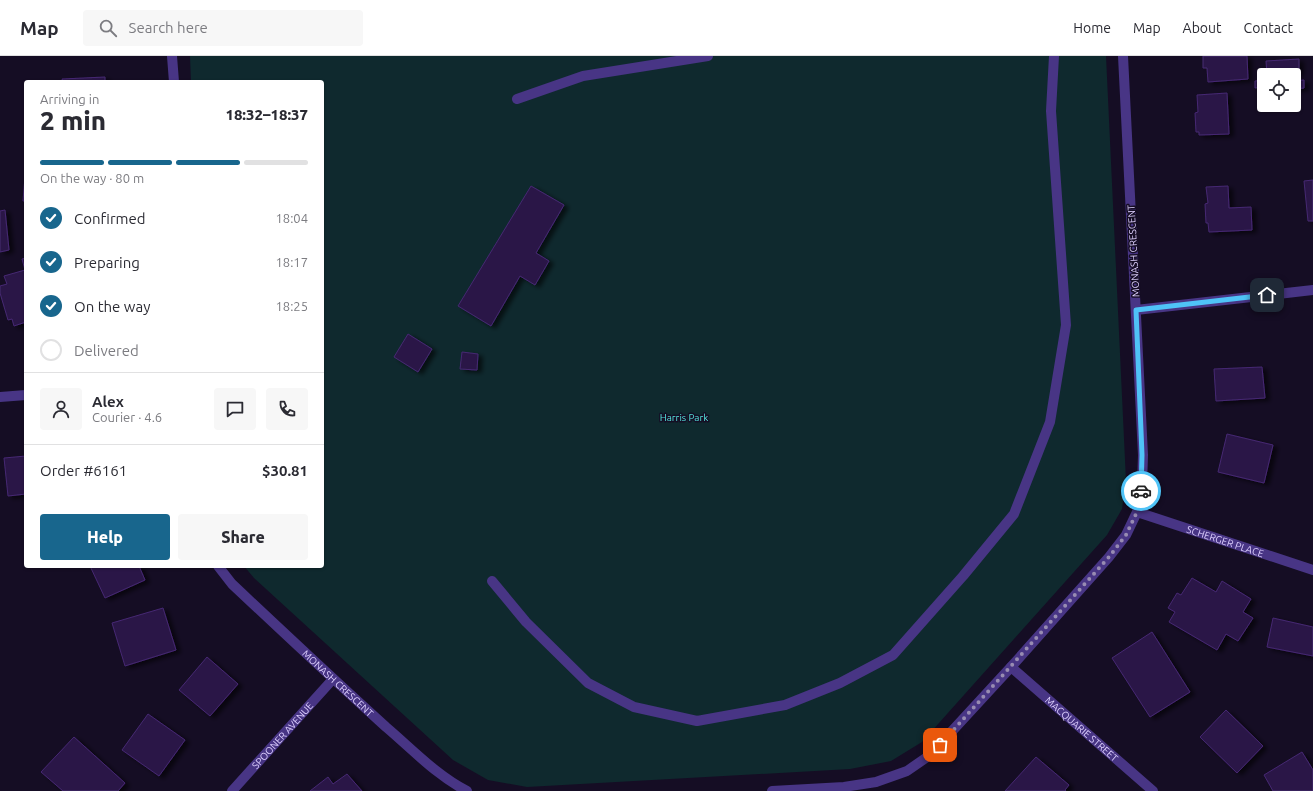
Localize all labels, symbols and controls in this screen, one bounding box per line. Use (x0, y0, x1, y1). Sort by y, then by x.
search box (83, 10, 363, 46)
text: Map (20, 17, 59, 39)
icon: search (97, 17, 119, 39)
text: Search here (129, 19, 208, 36)
text: Home (1073, 20, 1111, 36)
text: Map (1133, 20, 1161, 36)
text: About (1183, 20, 1222, 36)
text: Contact (1244, 20, 1293, 36)
map controls (1257, 68, 1301, 112)
button: locate (1257, 68, 1301, 112)
text: Arriving in (40, 92, 99, 106)
text: 2 min (40, 106, 106, 135)
text: 18:32–18:37 (225, 106, 308, 123)
text: On the way · 80 m (40, 171, 144, 185)
street label: MONASH CRESCENT (1126, 204, 1141, 297)
icon: check (40, 207, 62, 229)
text: Confirmed (74, 210, 146, 227)
text: 18:04 (275, 211, 308, 225)
icon: check (40, 251, 62, 273)
text: Preparing (74, 254, 140, 271)
text: 18:17 (275, 255, 308, 269)
pin (1250, 278, 1284, 312)
icon: home (1256, 284, 1278, 306)
icon: check (40, 295, 62, 317)
text: On the way (74, 298, 150, 315)
text: 18:25 (275, 299, 308, 313)
text: Delivered (74, 342, 139, 359)
button: person (40, 388, 82, 430)
button: chat (214, 388, 256, 430)
button: phone (266, 388, 308, 430)
text: Alex (92, 393, 124, 410)
text: Courier · 4.6 (92, 410, 162, 424)
park label: Harris Park (660, 412, 708, 423)
text: Order #6161 (40, 462, 127, 479)
text: $30.81 (262, 462, 308, 479)
courier (1121, 471, 1161, 511)
icon: car (1130, 480, 1152, 502)
button: Help (40, 514, 170, 560)
button: Share (178, 514, 308, 560)
street label: SCHERGER PLACE (1185, 524, 1265, 560)
street label: MONASH CRESCENT (300, 648, 376, 719)
street label: MACQUARIE STREET (1043, 695, 1120, 764)
street label: SPOONER AVENUE (250, 700, 316, 771)
pin (923, 728, 957, 762)
icon: bag (929, 734, 951, 756)

